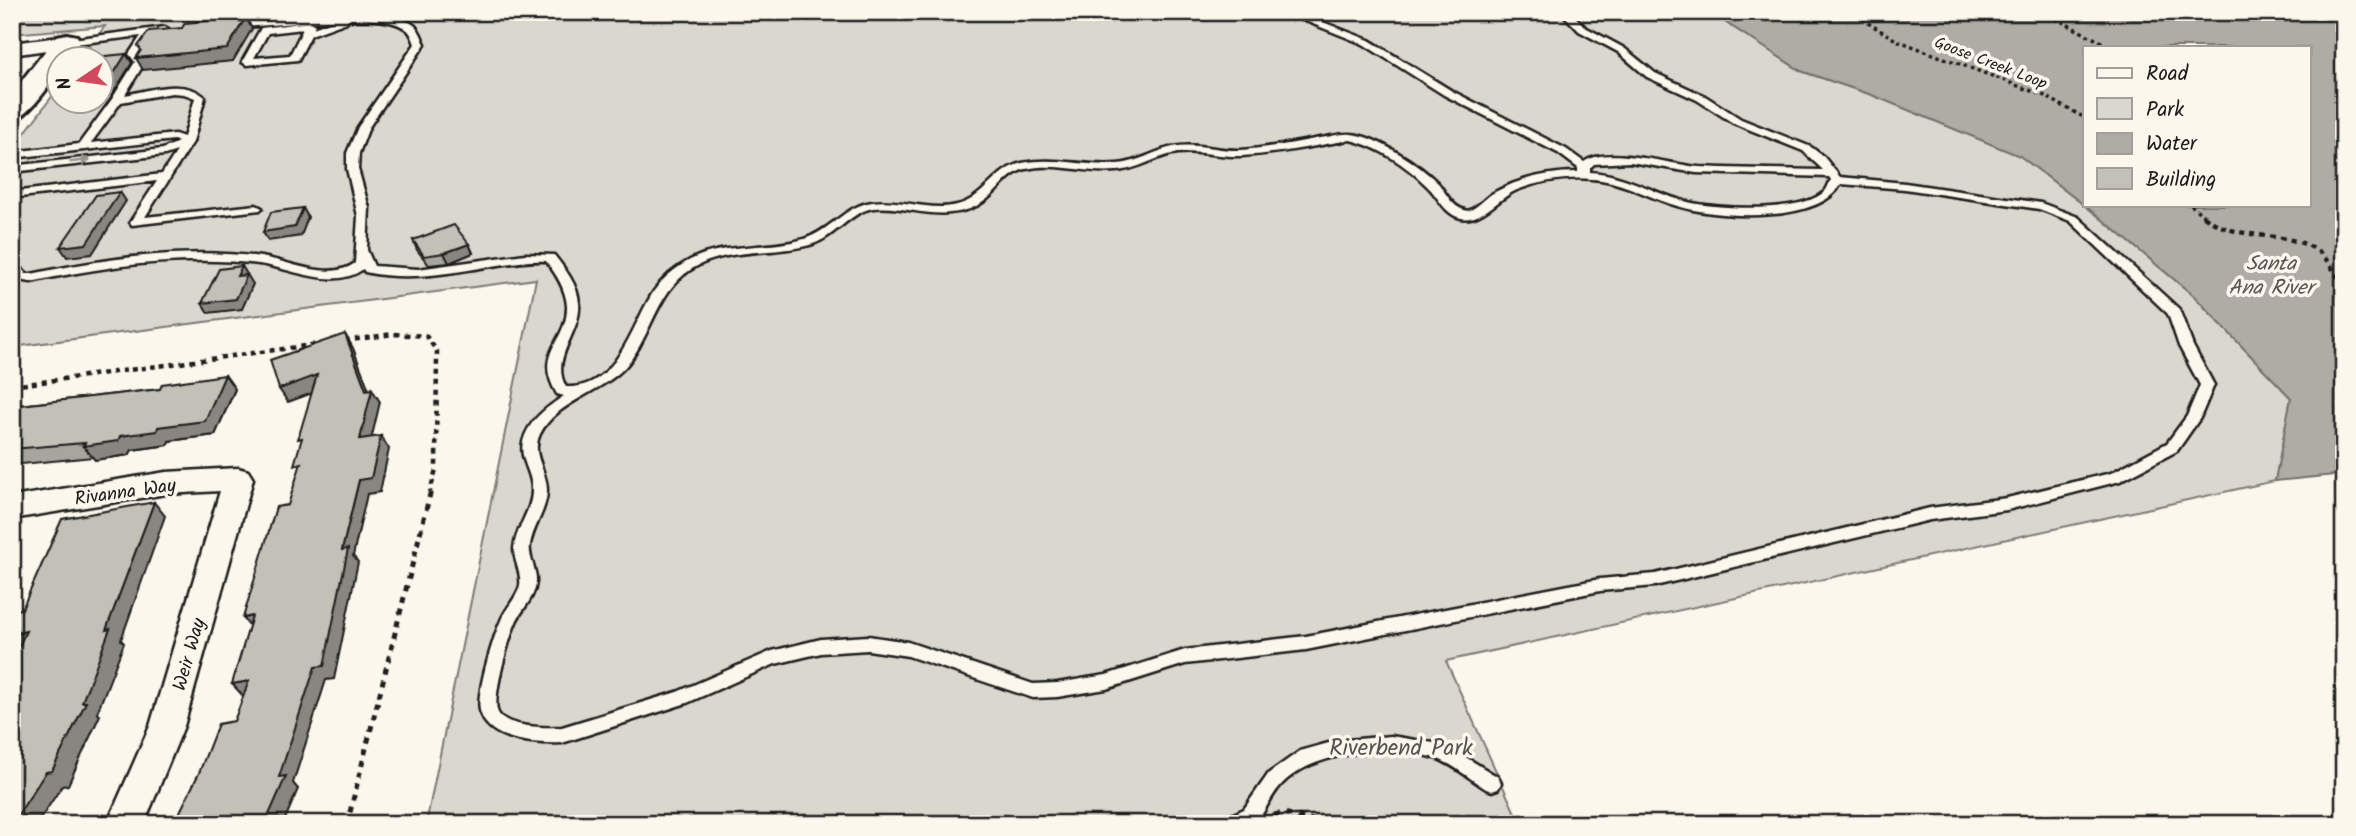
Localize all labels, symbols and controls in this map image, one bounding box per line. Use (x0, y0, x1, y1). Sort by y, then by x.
street label: Goose Creek Loop (1931, 30, 2051, 96)
north arrow (46, 46, 116, 116)
legend (2083, 46, 2310, 206)
text: Road (2146, 58, 2189, 91)
text: N (49, 74, 81, 93)
text: Park (2146, 94, 2184, 127)
text: Water (2146, 128, 2198, 161)
one-way arrow (69, 156, 91, 167)
text: Building (2146, 164, 2216, 197)
water label: Santa Ana River (2229, 248, 2317, 305)
street label: Rivanna Way (73, 471, 179, 515)
street label: Weir Way (165, 614, 215, 695)
park label: Riverbend Park (1329, 731, 1473, 767)

